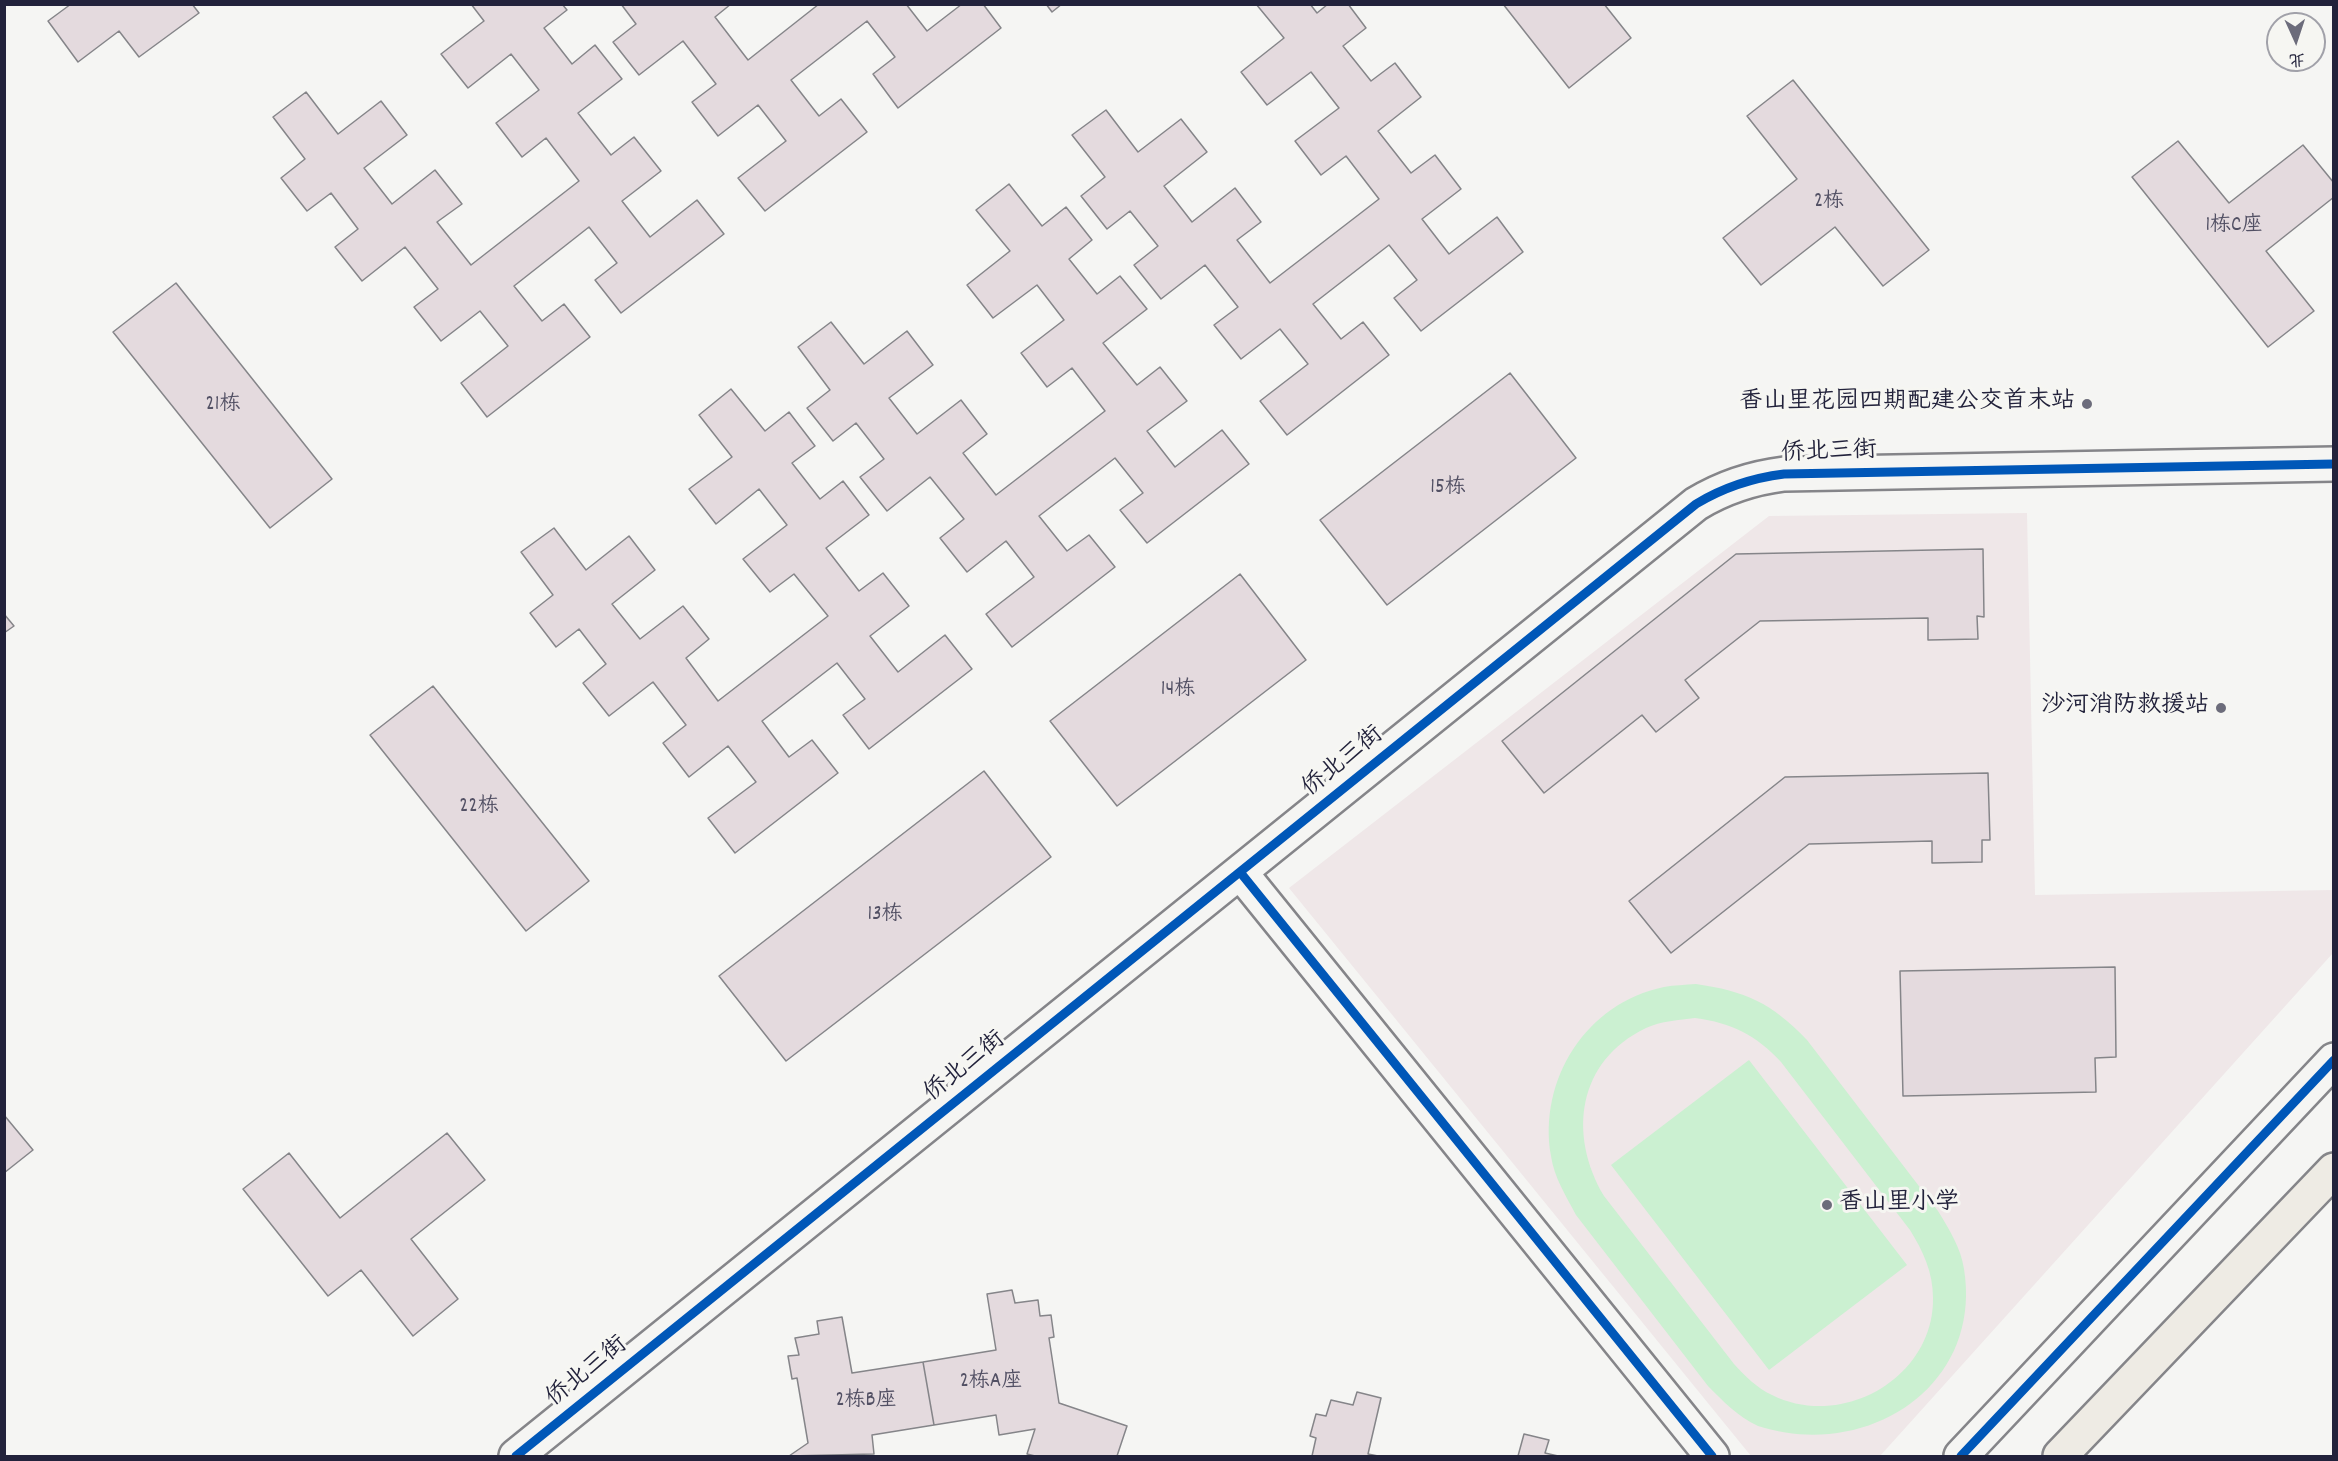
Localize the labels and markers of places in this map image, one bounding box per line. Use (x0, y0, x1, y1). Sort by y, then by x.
place label: 香山里花园四期配建公交首末站 (1739, 390, 2075, 418)
marker: 香山里花园四期配建公交首末站 (2080, 397, 2094, 411)
place label: 沙河消防救援站 (2041, 694, 2209, 722)
marker: 沙河消防救援站 (2214, 701, 2228, 715)
place label: 香山里小学 (1839, 1191, 1959, 1219)
marker: 香山里小学 (1820, 1198, 1834, 1212)

